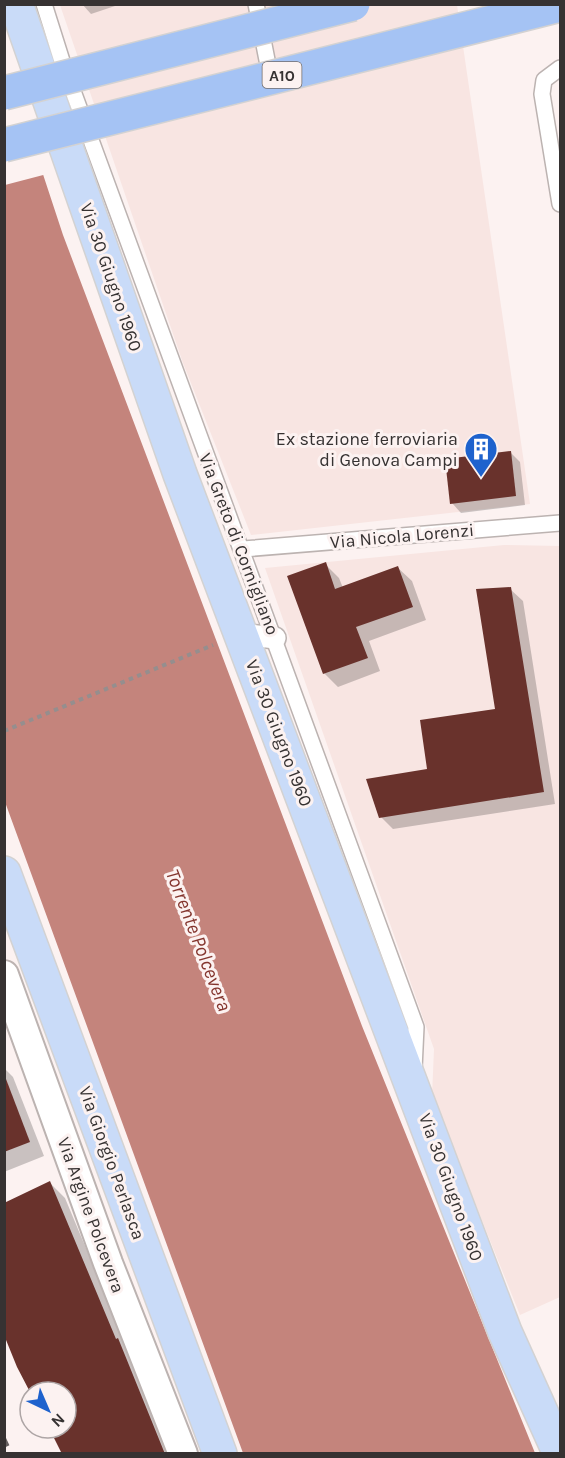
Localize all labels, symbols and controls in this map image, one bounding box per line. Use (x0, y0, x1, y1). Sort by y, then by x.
road number: A10 (262, 62, 302, 88)
street label: Via 30 Giugno 1960 (75, 200, 147, 354)
place label: Ex stazione ferroviaria di Genova Campi (276, 428, 458, 471)
building icon: Ex stazione ferroviaria di Genova Campi (463, 431, 499, 478)
street label: Via Greto di Cornigliano (194, 450, 284, 638)
street label: Via Nicola Lorenzi (329, 519, 475, 553)
street label: Via 30 Giugno 1960 (241, 656, 317, 810)
water label: Torrente Polcevera (161, 866, 236, 1014)
street label: Via Giorgio Perlasca (74, 1083, 150, 1243)
street label: Via 30 Giugno 1960 (414, 1110, 488, 1264)
street label: Via Argine Polcevera (53, 1134, 129, 1296)
north arrow (18, 1380, 78, 1440)
text: N (47, 1410, 69, 1431)

